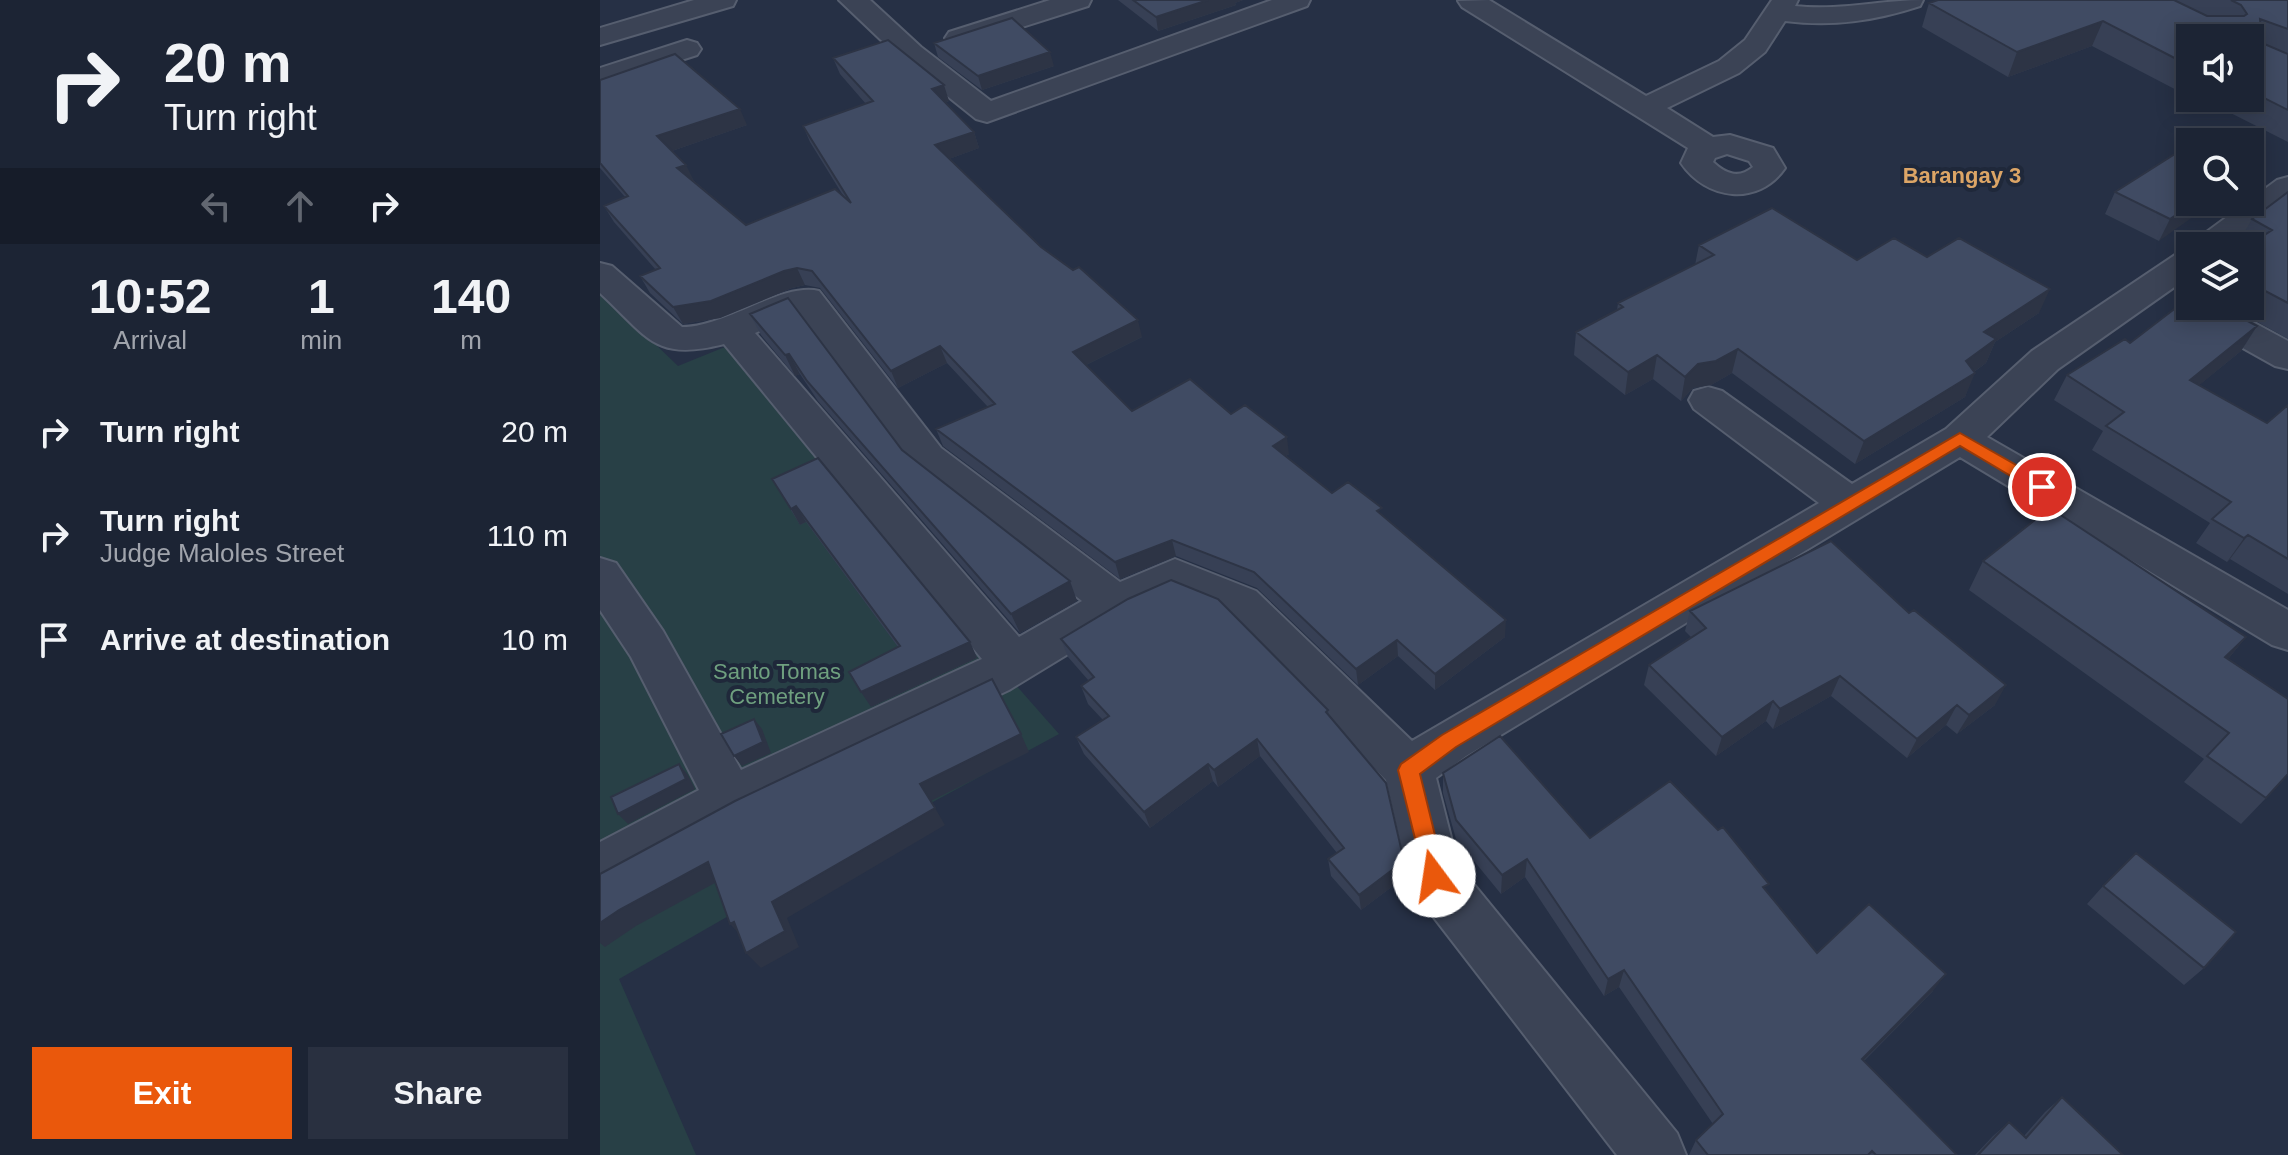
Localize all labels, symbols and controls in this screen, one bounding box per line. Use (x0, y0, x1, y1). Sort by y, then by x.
map controls (2176, 24, 2264, 320)
button: sound (2176, 24, 2264, 112)
text: 20 m (164, 31, 292, 94)
icon: right (32, 32, 136, 136)
text: Turn right (164, 97, 317, 138)
button: search (2176, 128, 2264, 216)
district label: Barangay 3 (1903, 163, 2021, 188)
icon: left (194, 184, 238, 228)
icon: ahead (278, 184, 322, 228)
icon: right (362, 184, 406, 228)
button: layers (2176, 232, 2264, 320)
text: 10:52 (89, 270, 212, 323)
text: 1 (308, 270, 335, 323)
text: 140 (431, 270, 511, 323)
text: Arrival (113, 325, 187, 355)
text: min (300, 325, 342, 355)
text: m (460, 325, 482, 355)
icon: right (32, 410, 76, 454)
text: Turn right (100, 415, 239, 448)
text: 20 m (501, 415, 568, 448)
pin (2008, 453, 2076, 521)
icon: arrive (2020, 465, 2064, 509)
text: Turn right (100, 504, 239, 537)
icon: right (32, 514, 76, 558)
text: 110 m (487, 519, 568, 552)
text: Judge Maloles Street (100, 538, 344, 568)
icon: arrive (32, 618, 76, 662)
text: Arrive at destination (100, 623, 390, 656)
text: 10 m (501, 623, 568, 656)
park label: Santo Tomas Cemetery (713, 659, 841, 709)
position arrow (1392, 834, 1476, 918)
button: Exit (32, 1047, 292, 1139)
button: Share (308, 1047, 568, 1139)

